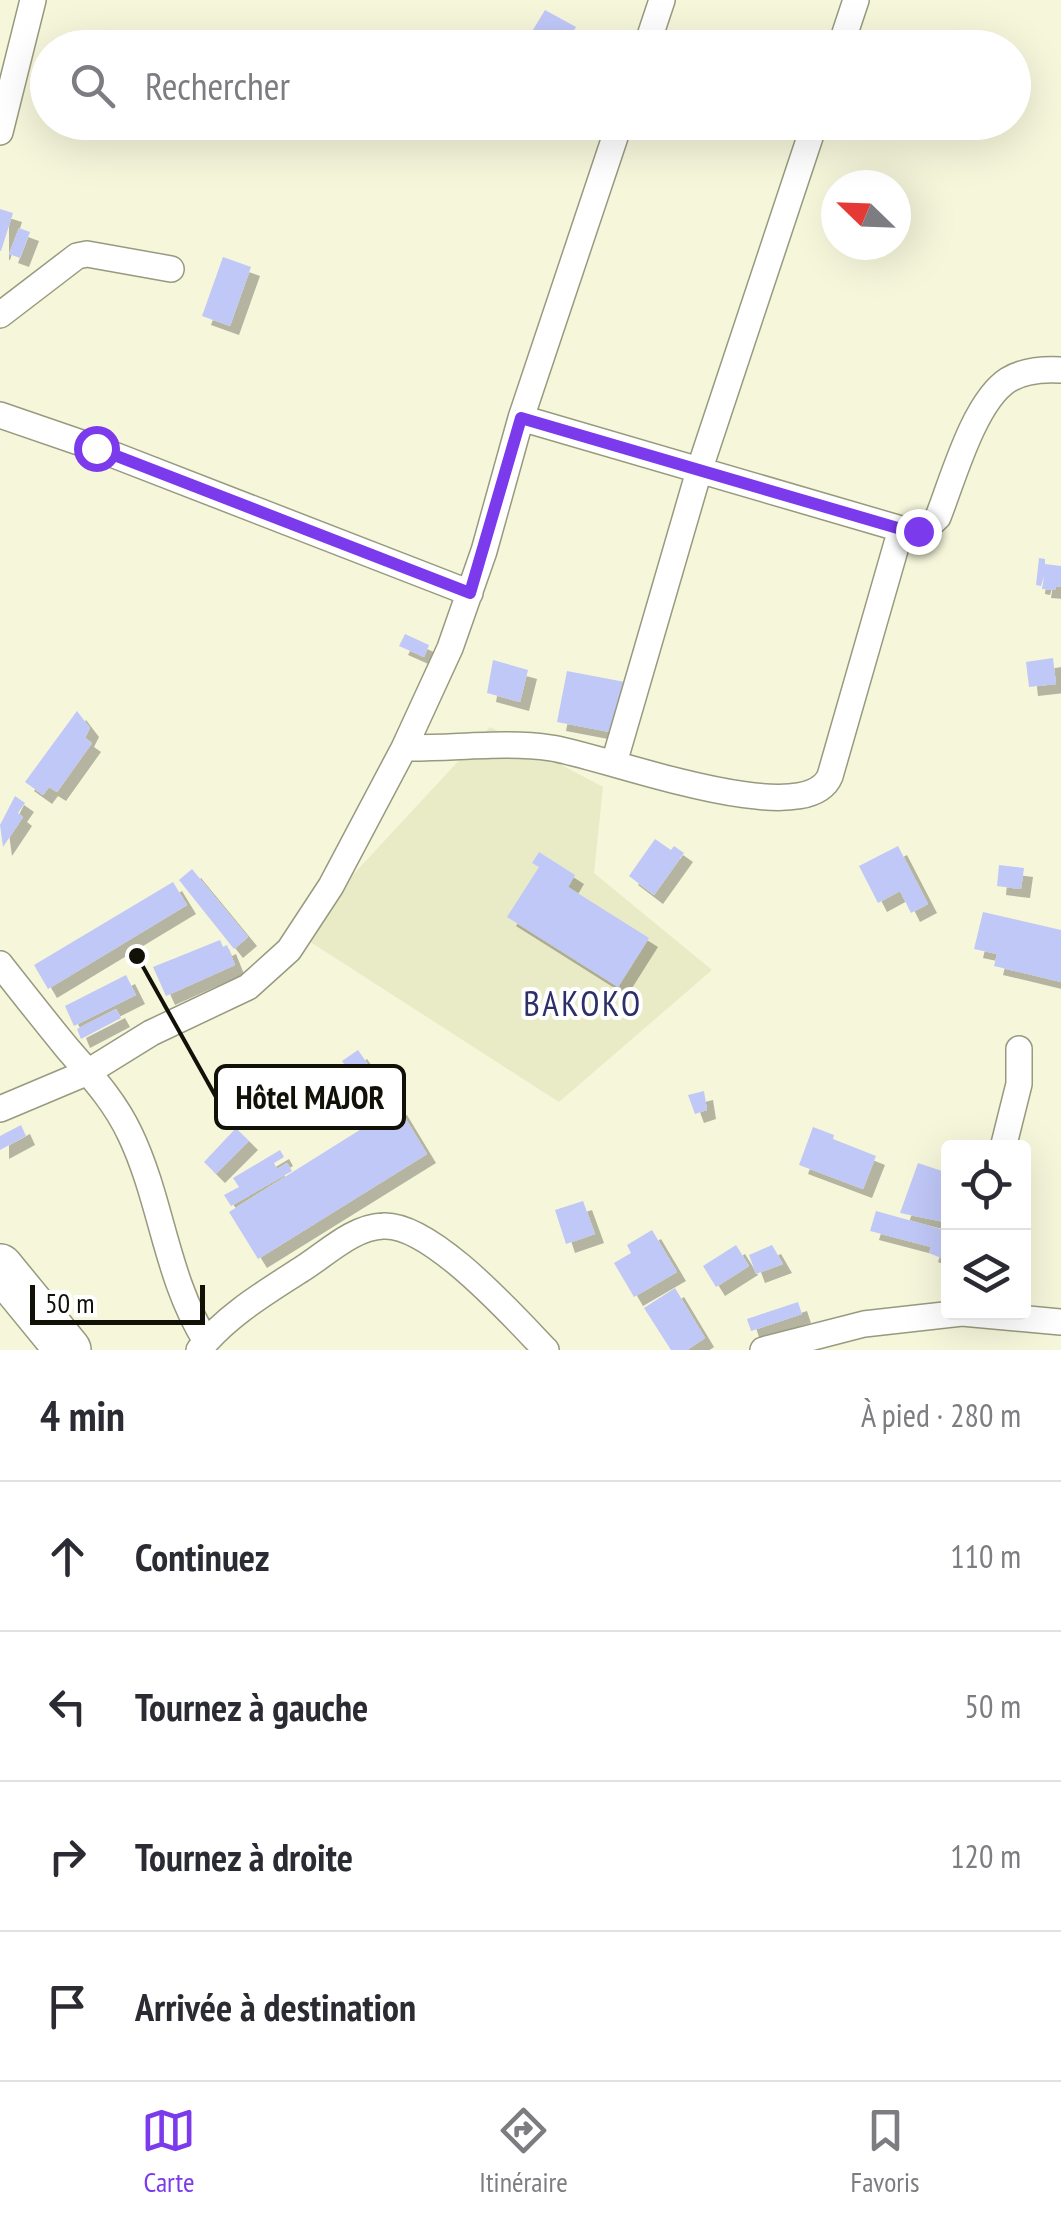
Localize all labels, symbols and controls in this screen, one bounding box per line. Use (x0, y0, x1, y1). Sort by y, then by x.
search box (30, 30, 1031, 140)
icon: search (65, 58, 120, 113)
text: Rechercher (145, 61, 290, 110)
north arrow (821, 170, 911, 260)
route start (74, 426, 120, 472)
route end (896, 509, 942, 555)
district label: BAKOKO (523, 980, 643, 1026)
callout: Hôtel MAJOR (216, 1066, 404, 1128)
text: Hôtel MAJOR (236, 1076, 384, 1118)
map controls (941, 1140, 1031, 1320)
button: locate (941, 1140, 1031, 1230)
button: layers (941, 1230, 1031, 1320)
scale bar (30, 1280, 205, 1324)
text: 50 m (45, 1284, 94, 1321)
text: 4 min (40, 1388, 125, 1443)
text: À pied · 280 m (861, 1394, 1021, 1436)
icon: ahead (40, 1529, 95, 1584)
text: Continuez (135, 1532, 270, 1581)
text: 110 m (950, 1535, 1021, 1577)
icon: left (40, 1679, 95, 1734)
text: Tournez à gauche (135, 1682, 368, 1731)
text: 50 m (965, 1685, 1021, 1727)
icon: right (40, 1829, 95, 1884)
text: Tournez à droite (135, 1832, 353, 1881)
text: 120 m (950, 1835, 1021, 1877)
icon: arrive (40, 1979, 95, 2034)
text: Arrivée à destination (135, 1982, 416, 2031)
tab: Carte (141, 2103, 196, 2200)
tab: Itinéraire (479, 2103, 568, 2200)
tab: Favoris (851, 2103, 920, 2200)

